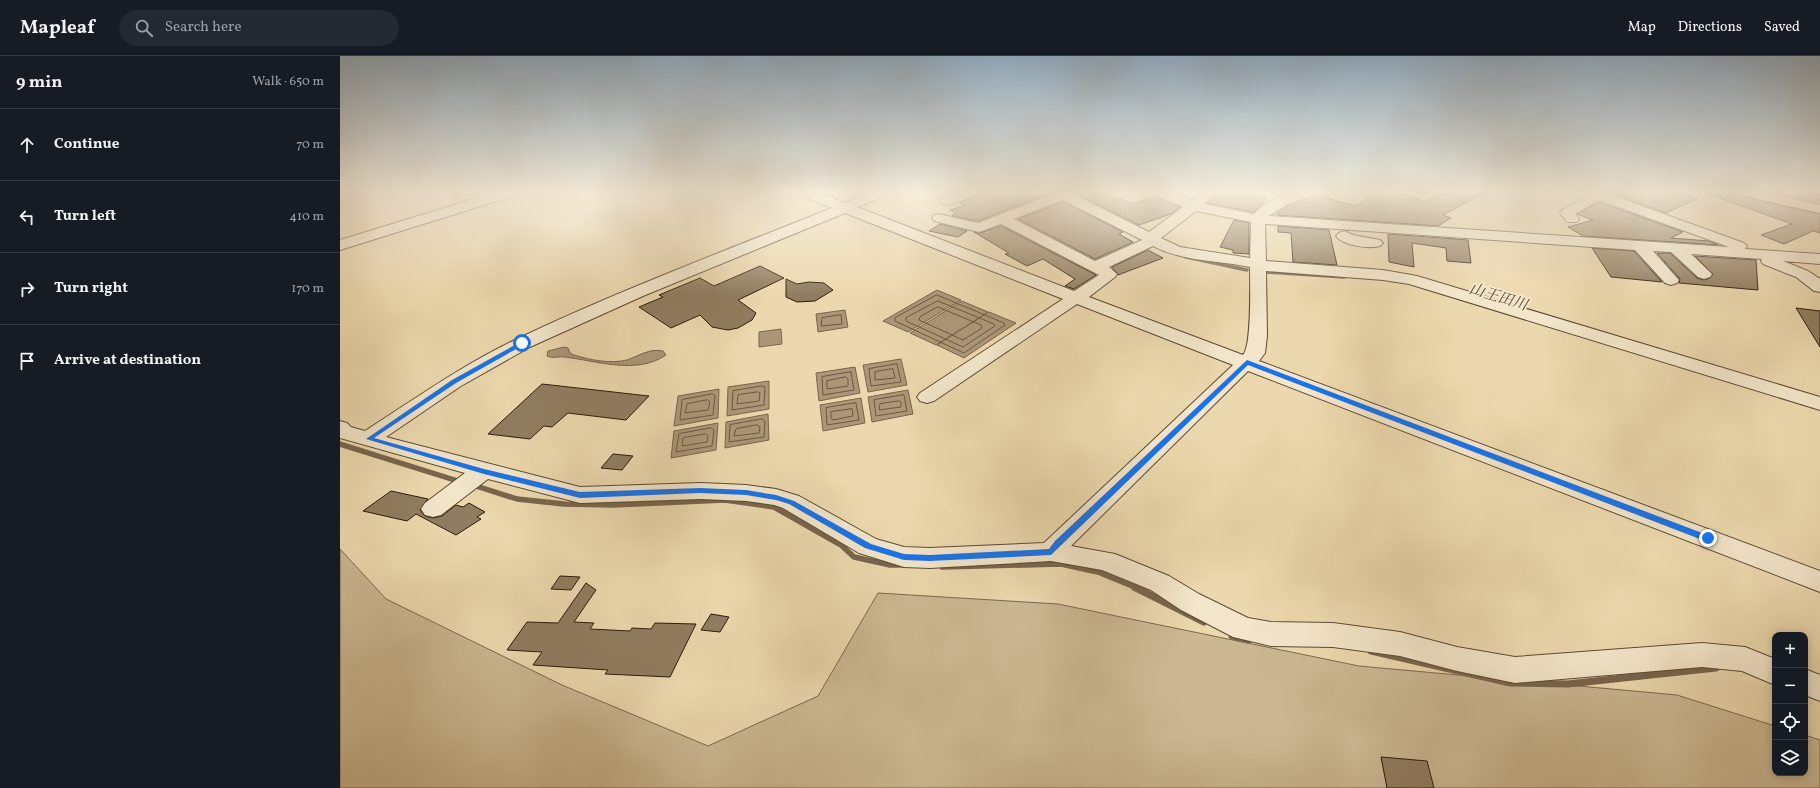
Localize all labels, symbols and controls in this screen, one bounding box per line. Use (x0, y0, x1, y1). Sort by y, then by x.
search box (119, 10, 399, 46)
text: Mapleaf (20, 15, 95, 41)
icon: search (133, 17, 155, 39)
text: Search here (165, 17, 242, 38)
text: Map (1628, 18, 1656, 37)
text: Directions (1678, 18, 1742, 37)
text: Saved (1764, 18, 1800, 37)
text: 9 min (16, 71, 62, 94)
text: Walk · 650 m (252, 73, 324, 91)
icon: ahead (16, 134, 38, 156)
text: Continue (54, 134, 119, 155)
text: 70 m (296, 136, 324, 154)
icon: left (16, 206, 38, 228)
text: Turn left (54, 206, 116, 227)
text: 410 m (289, 208, 324, 226)
icon: right (16, 278, 38, 300)
text: Turn right (54, 278, 128, 299)
water label: 山王田川 (1466, 279, 1532, 317)
text: 170 m (291, 280, 324, 298)
route start (513, 334, 531, 352)
icon: arrive (16, 350, 38, 372)
text: Arrive at destination (54, 350, 201, 371)
route end (1699, 529, 1717, 547)
map controls (1772, 632, 1808, 776)
button: + (1772, 632, 1808, 668)
button: − (1772, 668, 1808, 704)
button: locate (1772, 704, 1808, 740)
button: layers (1772, 740, 1808, 776)

